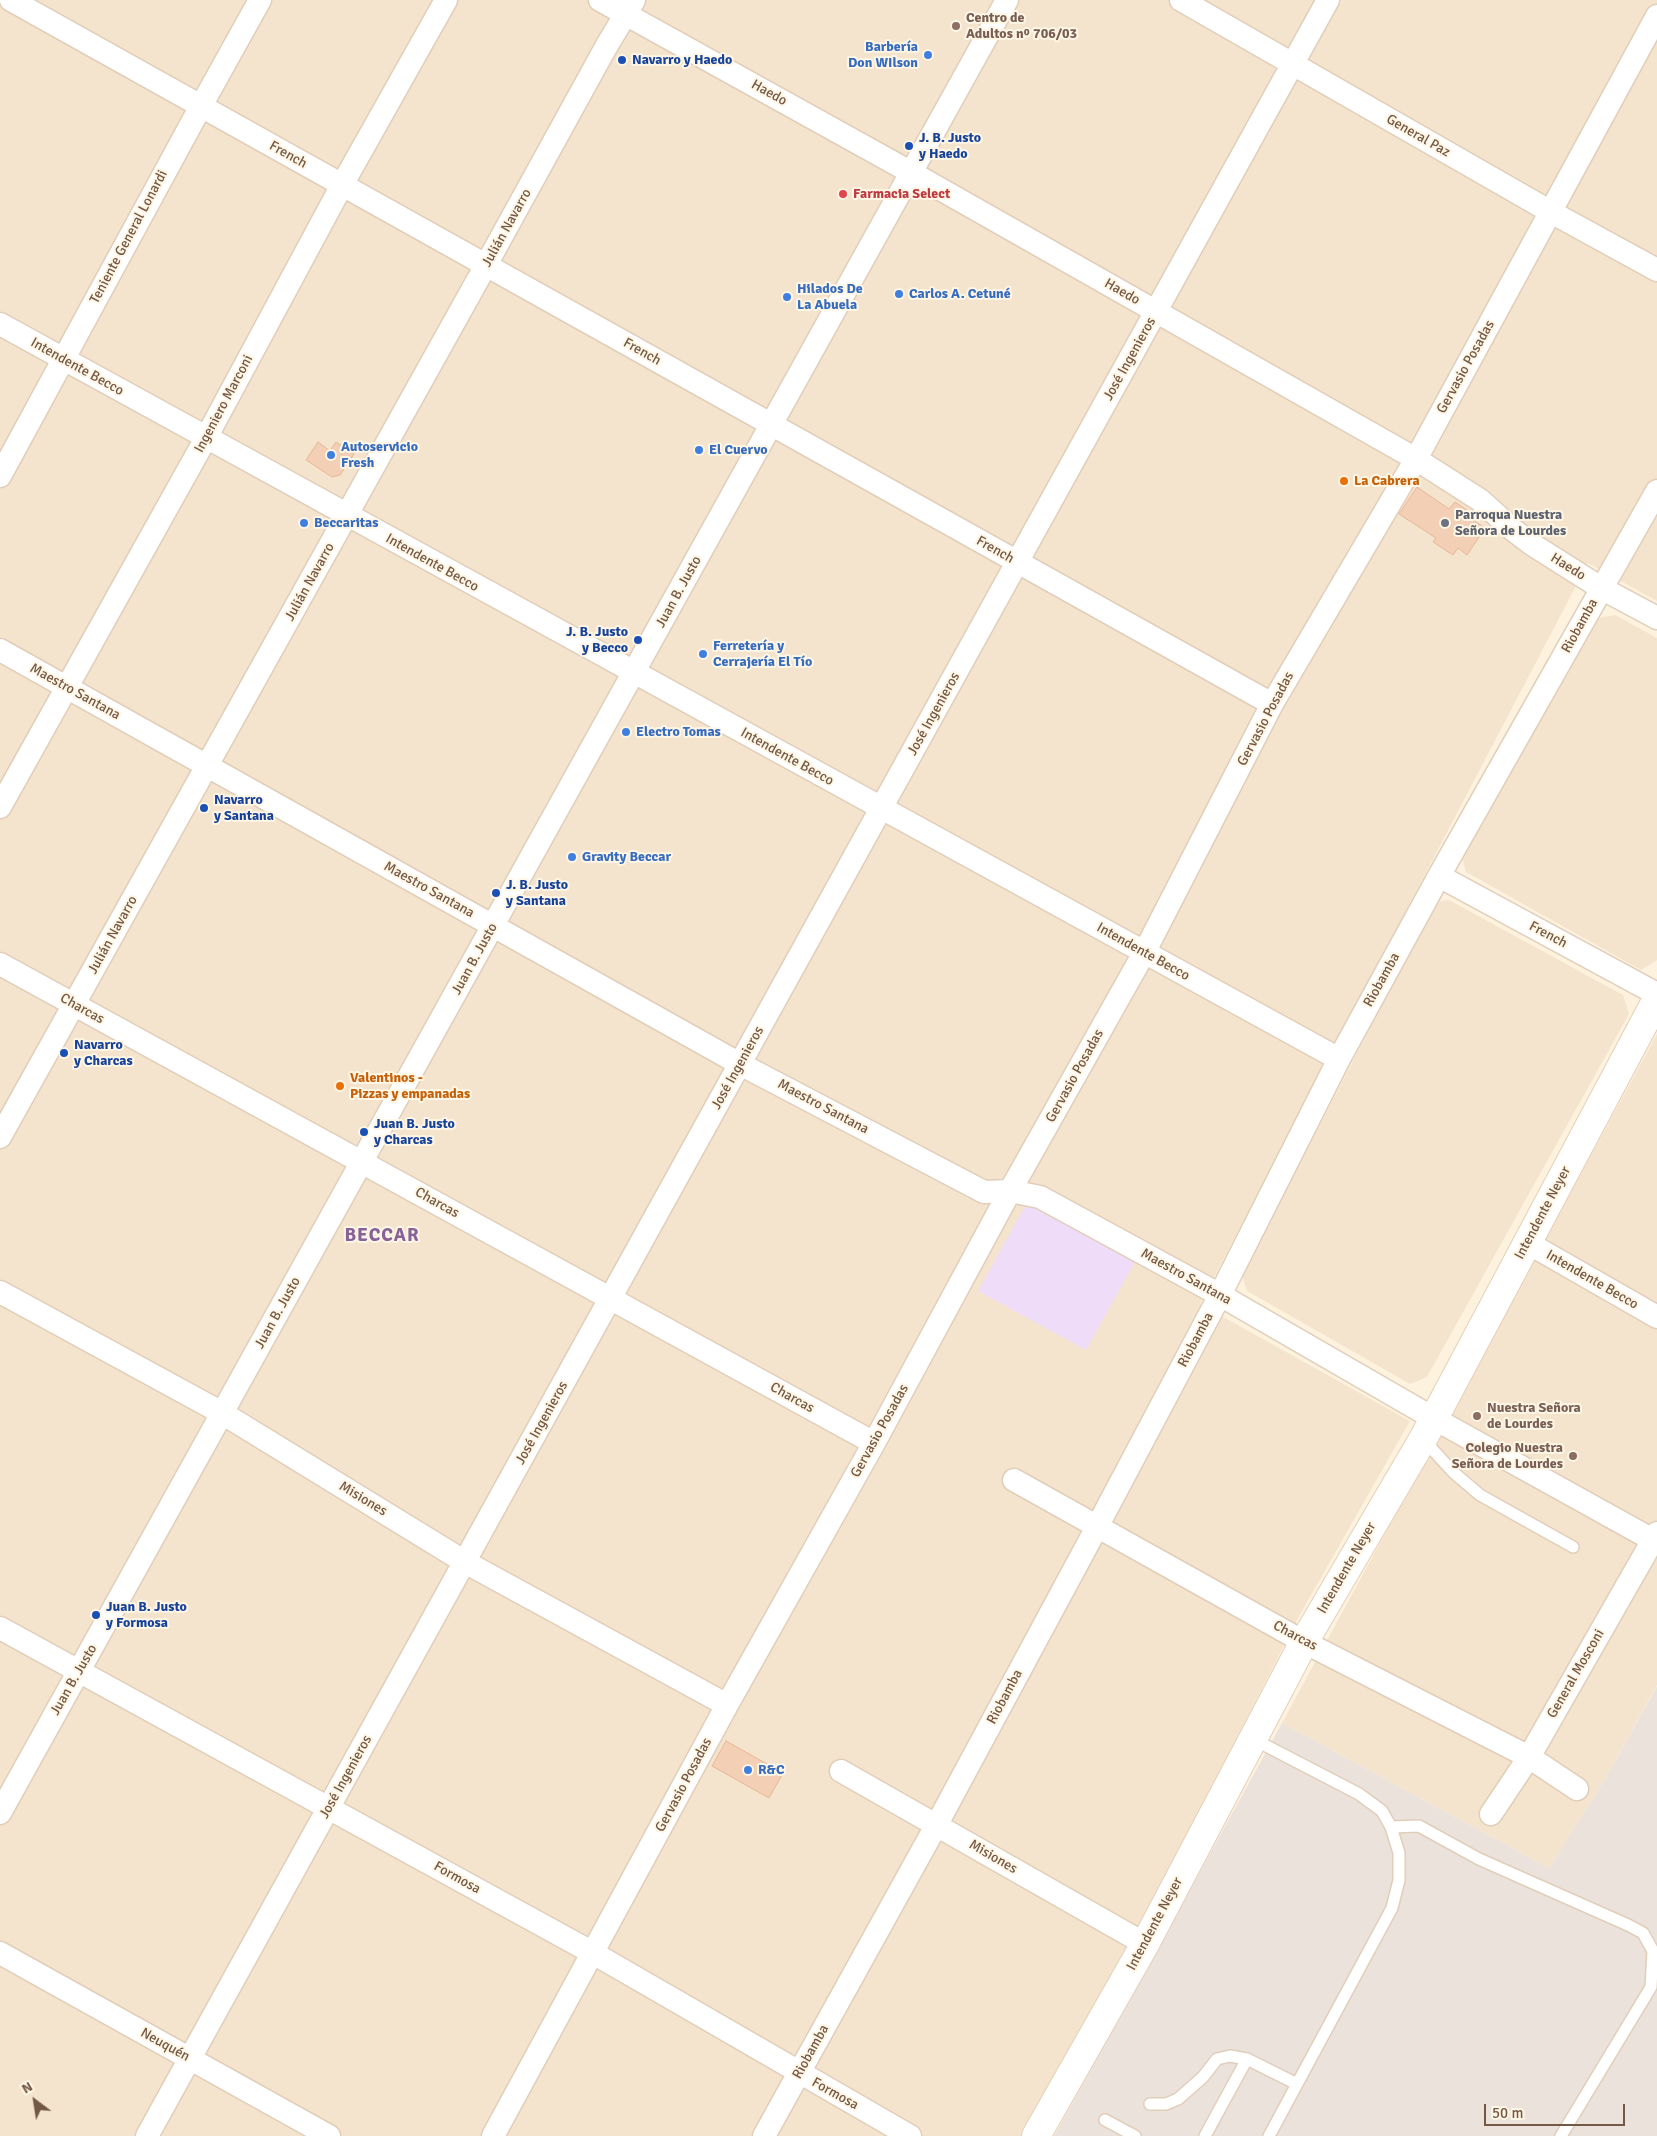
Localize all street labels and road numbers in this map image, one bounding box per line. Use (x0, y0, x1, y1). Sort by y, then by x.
street label: Haedo (748, 76, 790, 110)
street label: General Paz (1383, 111, 1453, 161)
street label: French (266, 138, 310, 172)
street label: Teniente General Lonardi (87, 167, 171, 307)
street label: Julián Navarro (479, 186, 535, 270)
street label: Haedo (1101, 275, 1143, 309)
street label: José Ingenieros (1100, 314, 1160, 404)
street label: Gervasio Posadas (1433, 317, 1499, 417)
street label: Intendente Becco (27, 334, 127, 400)
street label: French (620, 335, 664, 369)
street label: Ingeniero Marconi (191, 352, 257, 456)
street label: Intendente Becco (382, 530, 482, 596)
street label: French (973, 533, 1017, 567)
street label: Julián Navarro (282, 540, 338, 624)
street label: Haedo (1547, 550, 1589, 584)
street label: Juan B. Justo (652, 553, 706, 631)
street label: Riobamba (1558, 596, 1602, 656)
street label: Maestro Santana (27, 660, 123, 724)
street label: José Ingenieros (904, 669, 964, 759)
street label: Gervasio Posadas (1234, 669, 1298, 769)
street label: Intendente Becco (737, 724, 837, 790)
street label: Maestro Santana (381, 858, 477, 922)
street label: Julián Navarro (85, 893, 141, 977)
street label: French (1526, 918, 1570, 952)
street label: Intendente Becco (1093, 919, 1193, 985)
street label: Juan B. Justo (448, 920, 502, 998)
street label: Riobamba (1360, 950, 1404, 1010)
street label: Charcas (57, 990, 107, 1028)
street label: José Ingenieros (708, 1023, 768, 1113)
street label: Gervasio Posadas (1042, 1026, 1108, 1126)
street label: Maestro Santana (775, 1076, 871, 1138)
street label: Intendente Neyer (1511, 1164, 1575, 1262)
street label: Charcas (412, 1184, 462, 1222)
street label: Maestro Santana (1138, 1245, 1234, 1309)
street label: Intendente Becco (1543, 1247, 1641, 1313)
street label: Juan B. Justo (251, 1274, 305, 1352)
street label: Riobamba (1175, 1310, 1217, 1370)
street label: José Ingenieros (512, 1378, 572, 1468)
street label: Charcas (767, 1379, 817, 1417)
street label: Gervasio Posadas (847, 1381, 913, 1481)
street label: Misiones (336, 1478, 390, 1520)
street label: Intendente Neyer (1314, 1519, 1380, 1617)
street label: Charcas (1270, 1617, 1320, 1655)
street label: General Mosconi (1544, 1627, 1608, 1721)
street label: Juan B. Justo (47, 1642, 101, 1718)
street label: Riobamba (984, 1667, 1026, 1727)
street label: José Ingenieros (316, 1732, 376, 1822)
street label: Gervasio Posadas (652, 1735, 716, 1835)
street label: Misiones (966, 1836, 1020, 1878)
street label: Formosa (431, 1858, 483, 1898)
street label: Intendente Neyer (1123, 1875, 1187, 1973)
street label: Riobamba (789, 2022, 833, 2082)
street label: Neuquén (137, 2025, 193, 2065)
street label: Formosa (809, 2074, 861, 2114)

